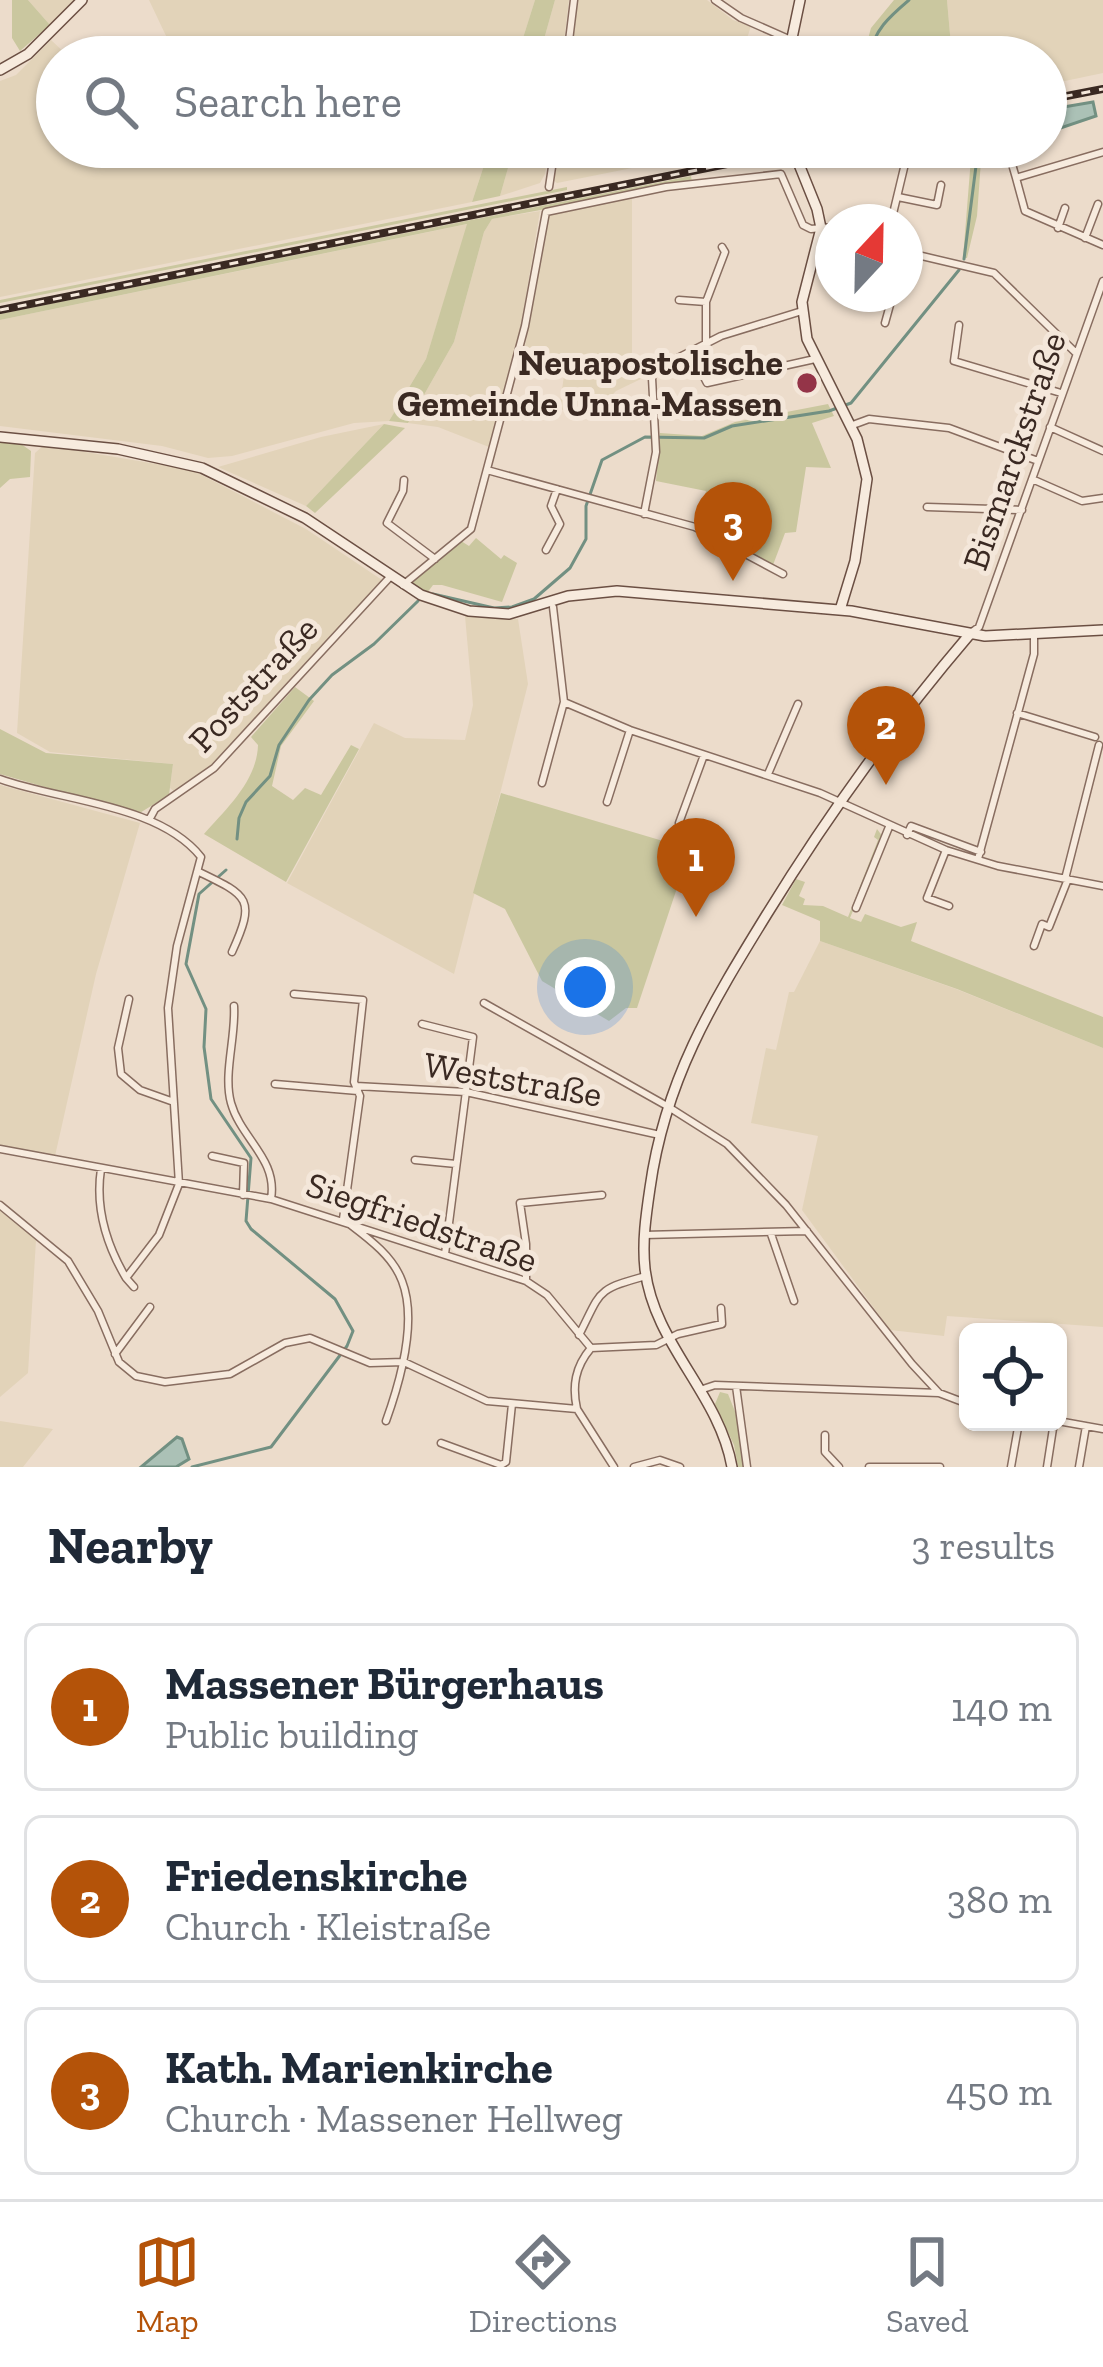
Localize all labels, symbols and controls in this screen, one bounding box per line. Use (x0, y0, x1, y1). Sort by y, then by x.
search box (36, 36, 1067, 168)
icon: search (78, 69, 144, 135)
text: Search here (174, 75, 402, 129)
north arrow (815, 204, 923, 312)
street label: Bismarckstraße (953, 326, 1075, 576)
place label: Neuapostolische Gemeinde Unna-Massen (397, 341, 783, 425)
marker: Neuapostolische Gemeinde Unna-Massen (794, 370, 820, 396)
pin: 3 (694, 482, 772, 581)
street label: Poststraße (179, 607, 327, 761)
pin: 2 (847, 686, 925, 785)
pin: 1 (657, 818, 735, 917)
your location (555, 957, 615, 1017)
street label: Weststraße (421, 1042, 605, 1116)
street label: Siegfriedstraße (301, 1162, 543, 1282)
map controls (959, 1323, 1067, 1431)
button: locate (959, 1323, 1067, 1431)
text: Nearby (48, 1515, 213, 1576)
text: 3 results (911, 1522, 1055, 1569)
text: Massener Bürgerhaus (165, 1657, 604, 1711)
text: 1 (82, 1684, 98, 1731)
text: 140 m (951, 1684, 1052, 1731)
text: Public building (165, 1711, 418, 1758)
text: Friedenskirche (165, 1849, 468, 1903)
text: 2 (80, 1876, 100, 1923)
text: 380 m (947, 1876, 1052, 1923)
text: Church · Kleistraße (165, 1903, 491, 1950)
text: Kath. Marienkirche (165, 2041, 553, 2095)
text: 3 (80, 2068, 100, 2115)
text: 450 m (946, 2068, 1052, 2115)
text: Church · Massener Hellweg (165, 2095, 623, 2142)
tab: Map (134, 2229, 200, 2340)
tab: Directions (469, 2229, 618, 2340)
tab: Saved (886, 2229, 969, 2340)

